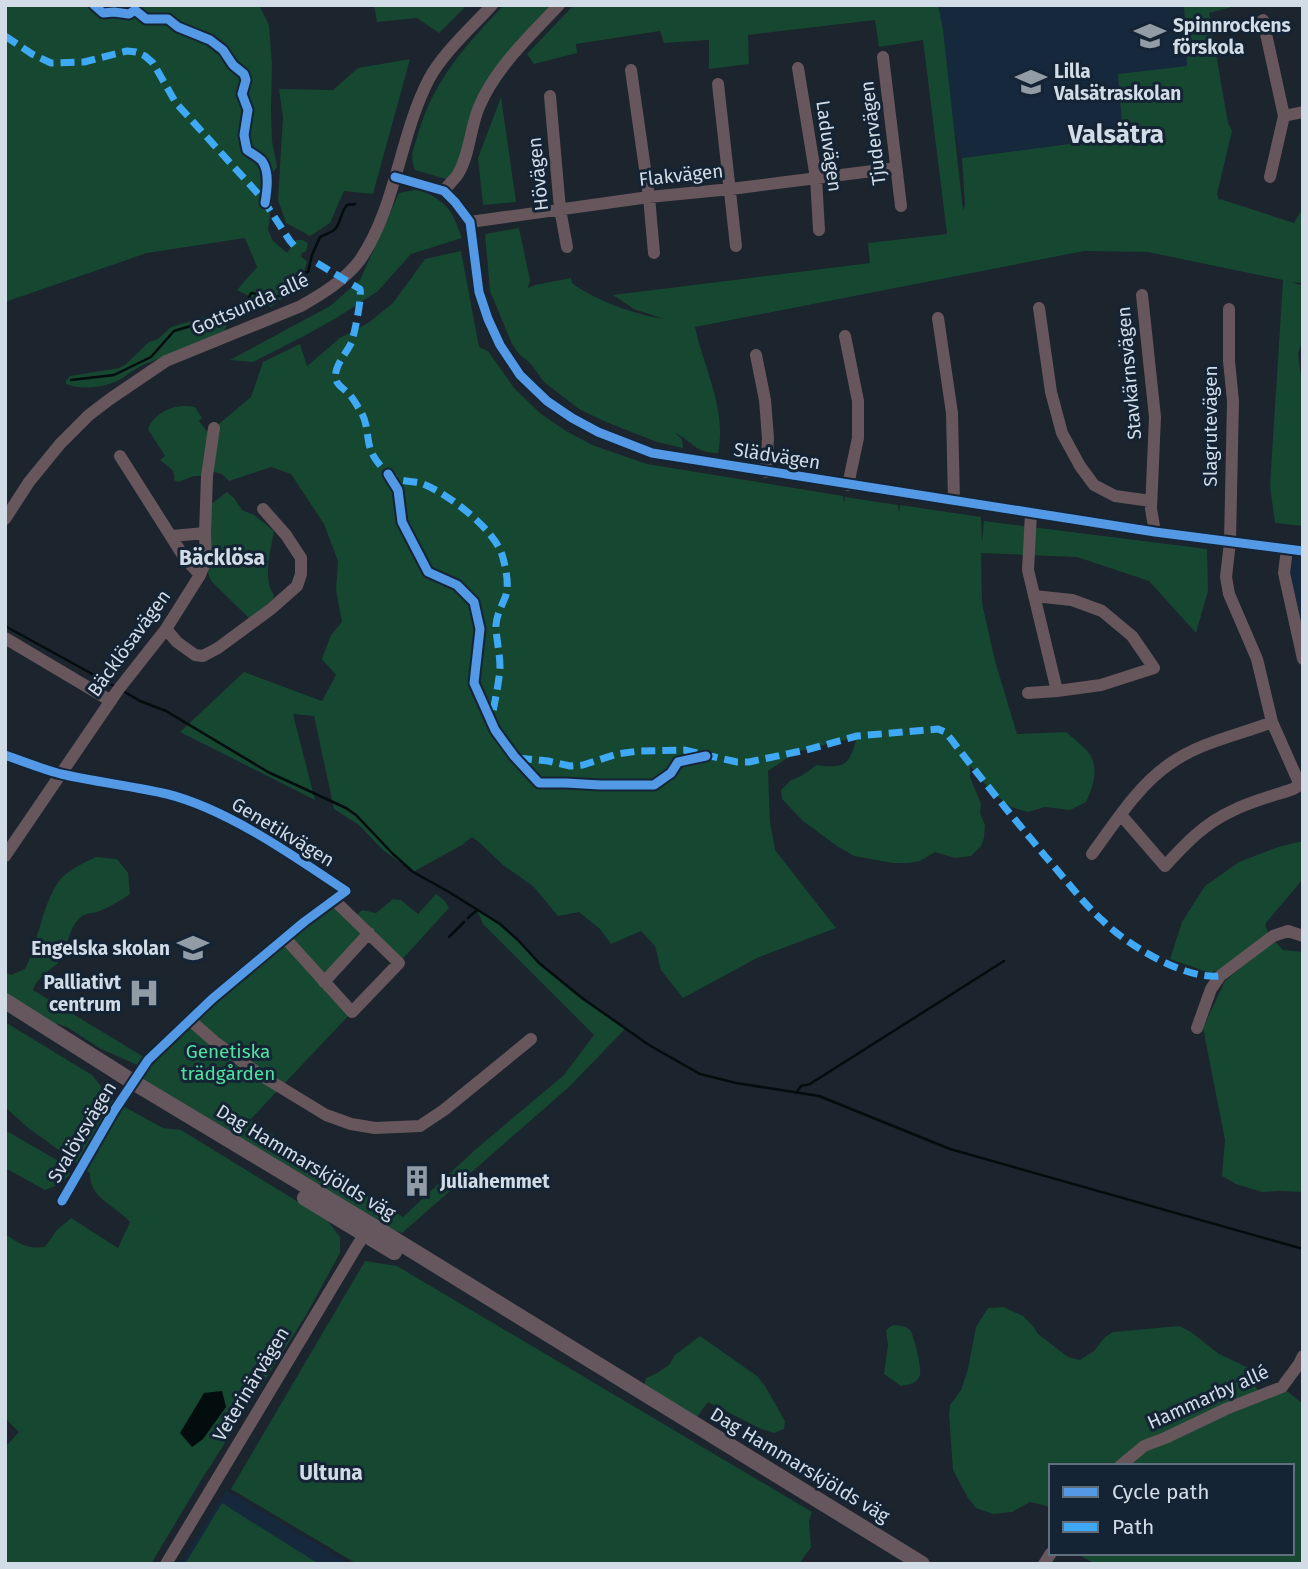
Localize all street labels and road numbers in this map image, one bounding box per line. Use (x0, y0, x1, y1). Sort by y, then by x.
street label: Tjudervägen (855, 80, 891, 186)
street label: Laduvägen (811, 99, 847, 193)
street label: Hövägen (523, 136, 553, 212)
street label: Flakvägen (638, 159, 724, 191)
street label: Gottsunda allé (188, 268, 312, 340)
street label: Stavkärnsvägen (1112, 305, 1146, 441)
street label: Slagrutevägen (1199, 365, 1222, 487)
street label: Slädvägen (732, 438, 822, 474)
street label: Bäcklösavägen (83, 585, 175, 701)
street label: Genetikvägen (227, 792, 339, 872)
street label: Svalövsvägen (43, 1077, 121, 1187)
street label: Dag Hammarskjölds väg (212, 1099, 400, 1225)
street label: Veterinärvägen (208, 1323, 294, 1445)
street label: Hammarby allé (1144, 1360, 1272, 1434)
street label: Dag Hammarskjölds väg (706, 1402, 894, 1528)

